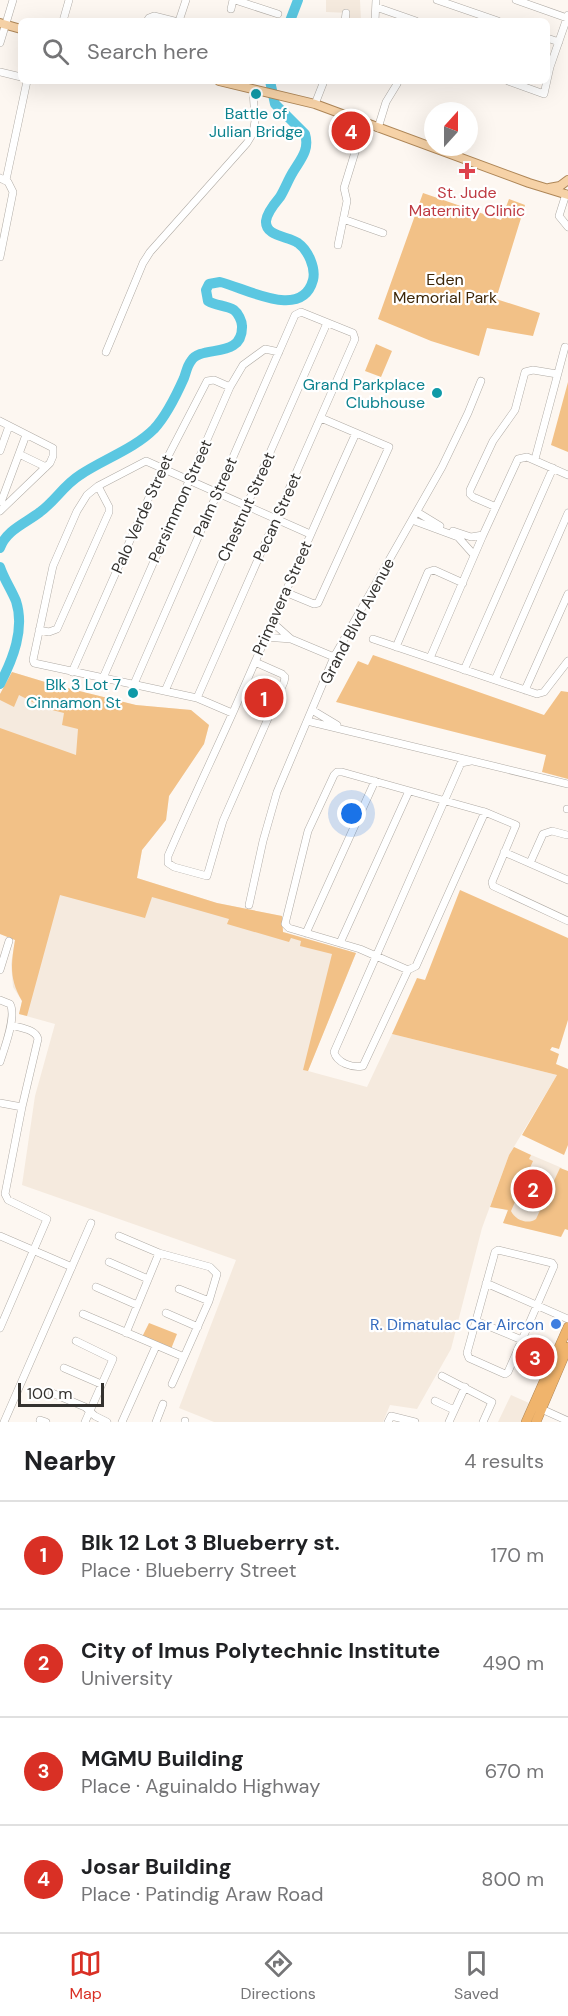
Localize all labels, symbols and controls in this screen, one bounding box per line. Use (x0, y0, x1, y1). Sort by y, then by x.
search box (18, 18, 550, 84)
icon: search (39, 35, 72, 68)
text: Search here (87, 37, 208, 66)
marker: Battle of Julian Bridge (249, 87, 263, 101)
north arrow (424, 102, 478, 156)
place label: Battle of Julian Bridge (209, 103, 303, 142)
pin: 4 (332, 108, 370, 154)
marker: St. Jude Maternity Clinic (458, 162, 476, 180)
place label: St. Jude Maternity Clinic (409, 182, 525, 221)
park label: Eden Memorial Park (393, 269, 497, 308)
place label: Grand Parkplace Clubhouse (303, 374, 425, 413)
marker: Grand Parkplace Clubhouse (430, 386, 444, 400)
street label: Persimmon Street (143, 436, 217, 566)
street label: Chestnut Street (212, 449, 280, 565)
street label: Palo Verde Street (106, 451, 178, 577)
street label: Palm Street (188, 454, 242, 540)
street label: Pecan Street (248, 470, 306, 564)
street label: Primavera Street (247, 538, 317, 658)
street label: Grand Blvd Avenue (315, 554, 399, 688)
place label: Blk 3 Lot 7 Cinnamon St (26, 674, 121, 713)
pin: 1 (244, 676, 284, 720)
marker: Blk 3 Lot 7 Cinnamon St (126, 686, 140, 700)
your location (337, 799, 366, 828)
pin: 2 (514, 1166, 552, 1212)
place label: R. Dimatulac Car Aircon (370, 1314, 544, 1335)
marker: R. Dimatulac Car Aircon (549, 1317, 563, 1331)
pin: 3 (516, 1334, 554, 1380)
scale bar (18, 1380, 104, 1408)
text: 100 m (27, 1383, 72, 1404)
text: Nearby (24, 1444, 116, 1478)
text: 4 results (464, 1448, 544, 1474)
text: Blk 12 Lot 3 Blueberry st. (81, 1528, 340, 1557)
text: 1 (40, 1542, 47, 1568)
text: 170 m (491, 1542, 544, 1568)
text: Place · Blueberry Street (81, 1557, 296, 1583)
text: City of Imus Polytechnic Institute (81, 1636, 440, 1665)
text: 2 (38, 1650, 49, 1676)
text: 490 m (482, 1650, 544, 1676)
text: University (81, 1665, 173, 1691)
text: MGMU Building (81, 1744, 244, 1773)
text: 3 (37, 1758, 50, 1784)
text: 670 m (485, 1758, 544, 1784)
text: Place · Aguinaldo Highway (81, 1773, 320, 1799)
text: Josar Building (81, 1852, 232, 1881)
text: 4 (37, 1866, 50, 1892)
text: 800 m (481, 1866, 544, 1892)
text: Place · Patindig Araw Road (81, 1881, 324, 1907)
tab: Map (69, 1947, 102, 2004)
tab: Directions (240, 1947, 316, 2004)
tab: Saved (454, 1947, 499, 2004)

